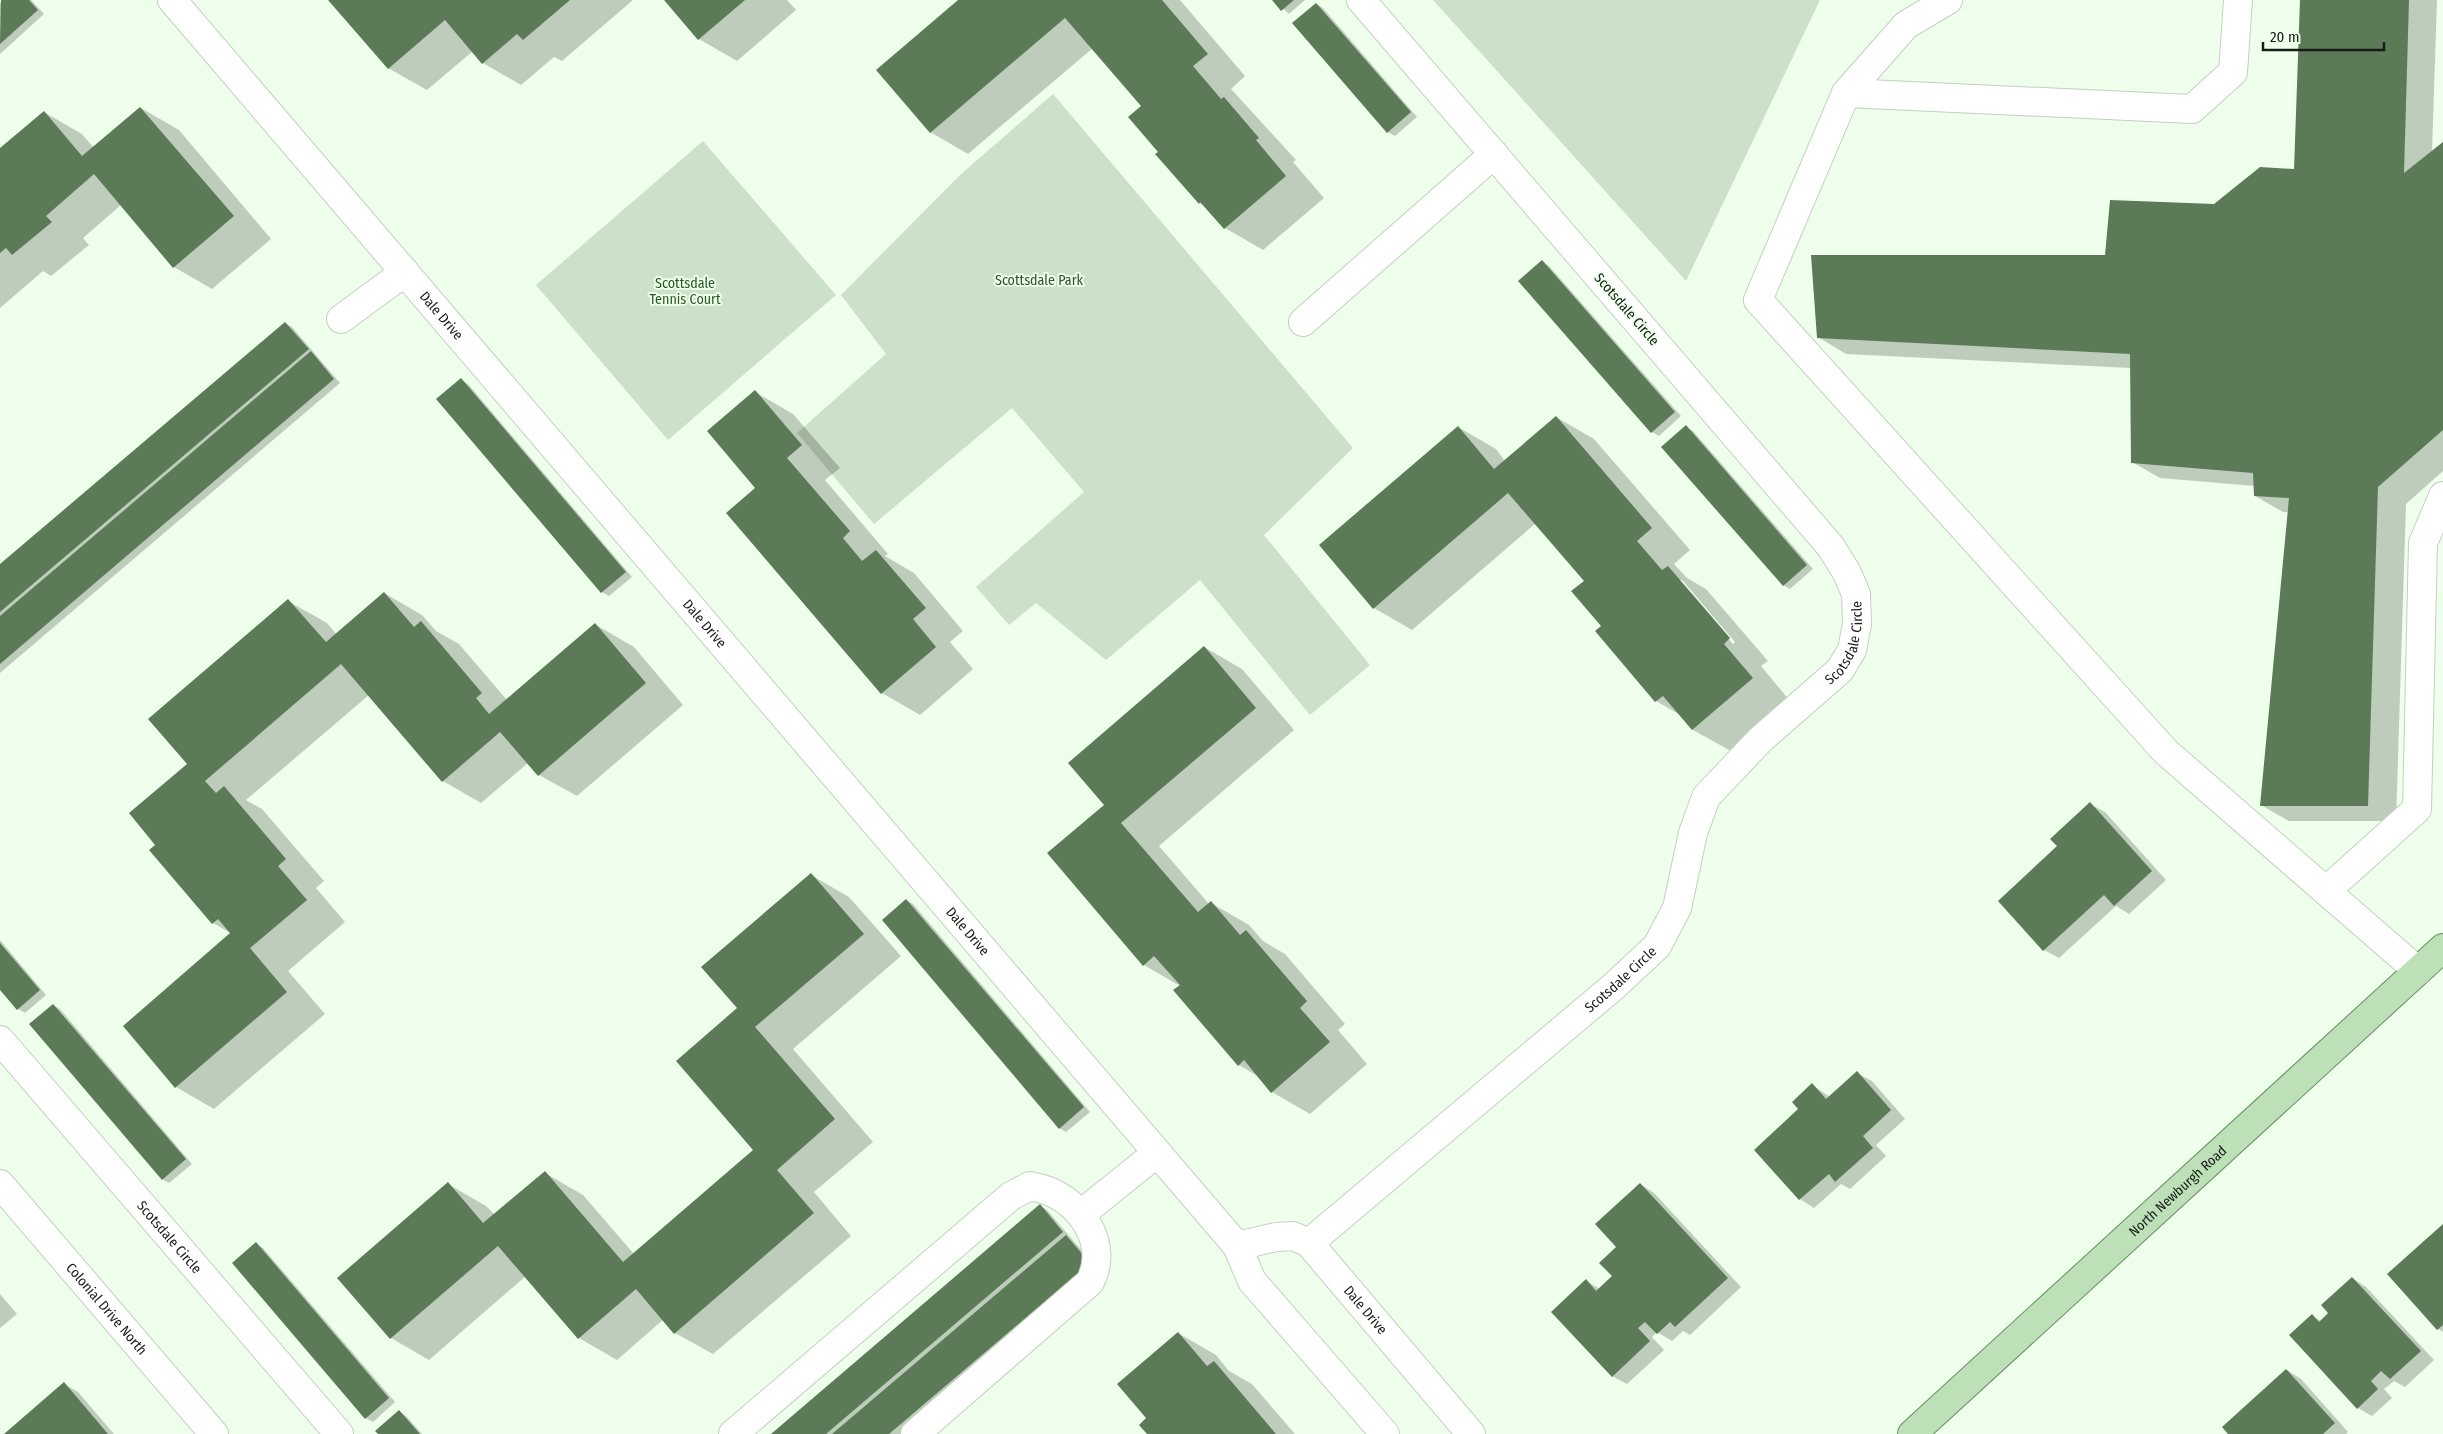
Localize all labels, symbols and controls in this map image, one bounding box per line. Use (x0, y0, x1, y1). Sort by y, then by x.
scale bar (2263, 20, 2384, 52)
text: 20 m (2270, 28, 2300, 46)
street label: Scotsdale Circle (1591, 270, 1663, 349)
park label: Scottsdale Park (995, 272, 1084, 289)
park label: Scottsdale Tennis Court (649, 275, 721, 308)
street label: Dale Drive (416, 288, 467, 344)
street label: Dale Drive (679, 596, 730, 651)
street label: Scotsdale Circle (1822, 601, 1866, 688)
street label: Dale Drive (942, 904, 993, 959)
street label: Scotsdale Circle (1581, 943, 1660, 1016)
street label: North Newburgh Road (2126, 1142, 2230, 1240)
street label: Scotsdale Circle (133, 1198, 205, 1277)
street label: Colonial Drive North (62, 1259, 150, 1358)
street label: Dale Drive (1340, 1282, 1391, 1338)

